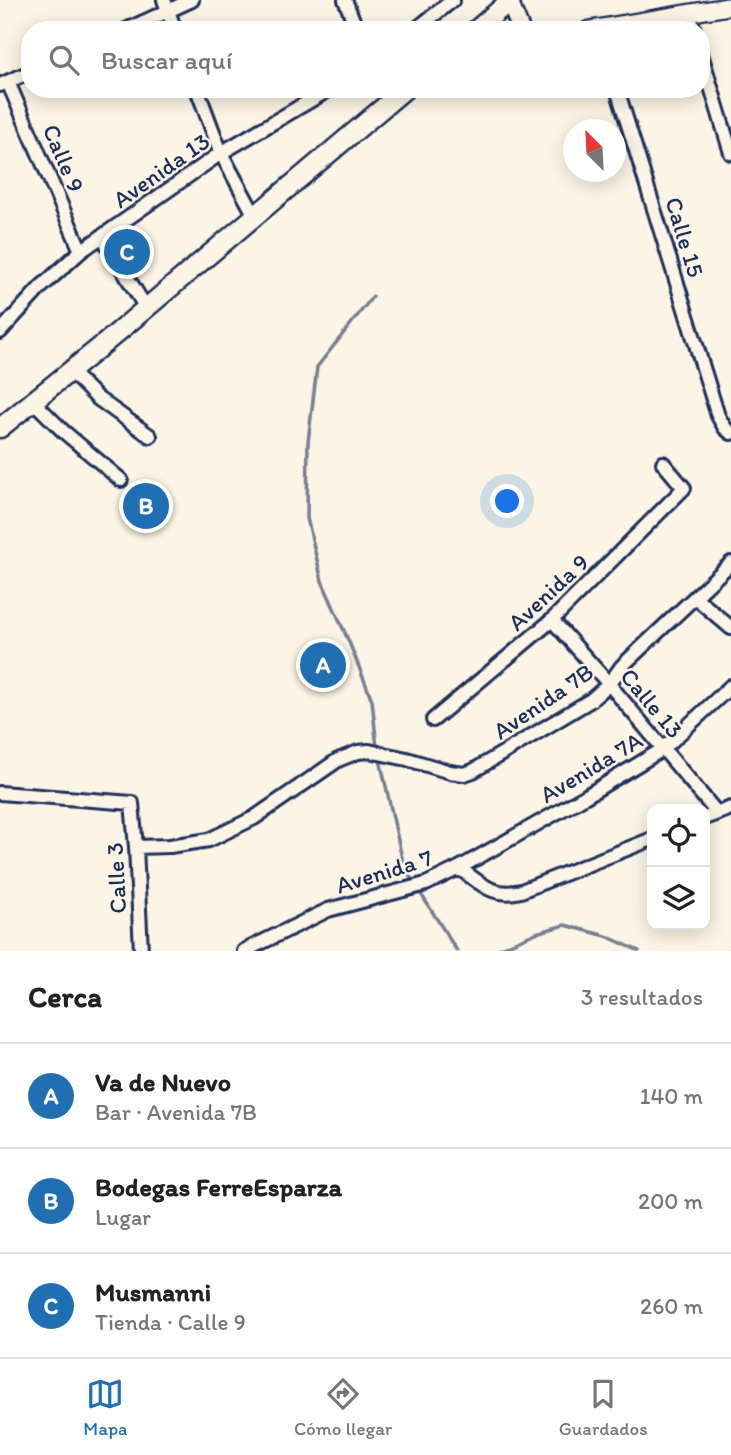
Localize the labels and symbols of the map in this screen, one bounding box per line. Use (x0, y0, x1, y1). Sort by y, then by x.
north arrow (563, 119, 626, 182)
street label: Calle 9 (37, 120, 91, 196)
street label: Avenida 13 (107, 126, 215, 214)
street label: Calle 15 (659, 194, 711, 280)
pin: C (104, 226, 150, 278)
pin: B (123, 480, 169, 532)
your location (490, 484, 524, 518)
street label: Avenida 9 (502, 547, 594, 637)
pin: A (300, 639, 346, 691)
street label: Avenida 7B (487, 657, 599, 745)
street label: Calle 13 (614, 662, 690, 744)
street label: Avenida 7A (534, 725, 648, 809)
street label: Calle 3 (100, 842, 132, 914)
street label: Avenida 7 (332, 843, 436, 899)

